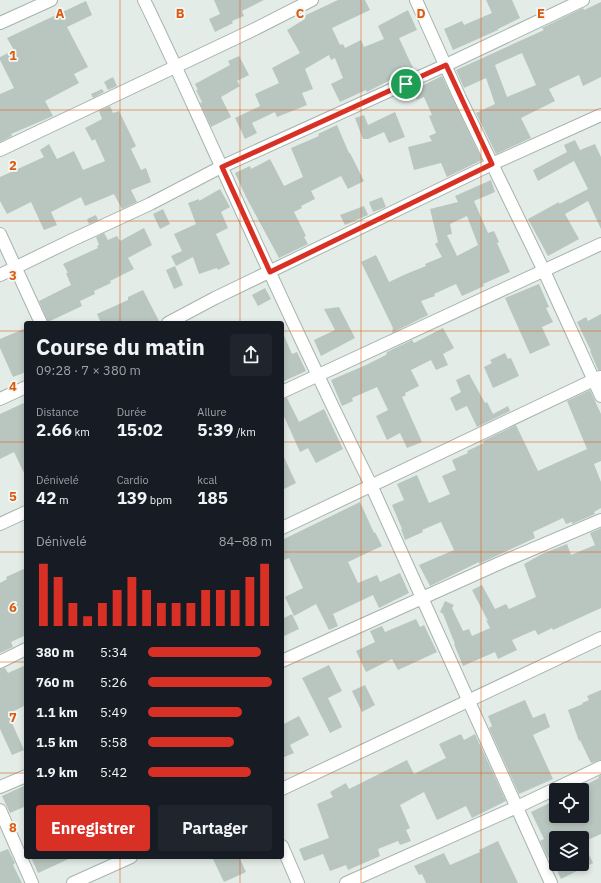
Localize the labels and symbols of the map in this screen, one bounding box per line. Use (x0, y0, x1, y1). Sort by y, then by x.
text: A (56, 5, 65, 22)
text: B (176, 5, 185, 22)
text: C (296, 5, 305, 22)
text: D (416, 5, 426, 22)
text: E (537, 5, 545, 22)
text: 1 (9, 47, 17, 64)
pin (389, 67, 423, 101)
text: 2 (9, 157, 17, 174)
text: 3 (9, 267, 17, 284)
text: 4 (9, 378, 17, 395)
text: 5 (9, 488, 17, 505)
text: 6 (9, 599, 17, 616)
text: 7 (9, 709, 17, 726)
text: 8 (9, 819, 17, 836)

